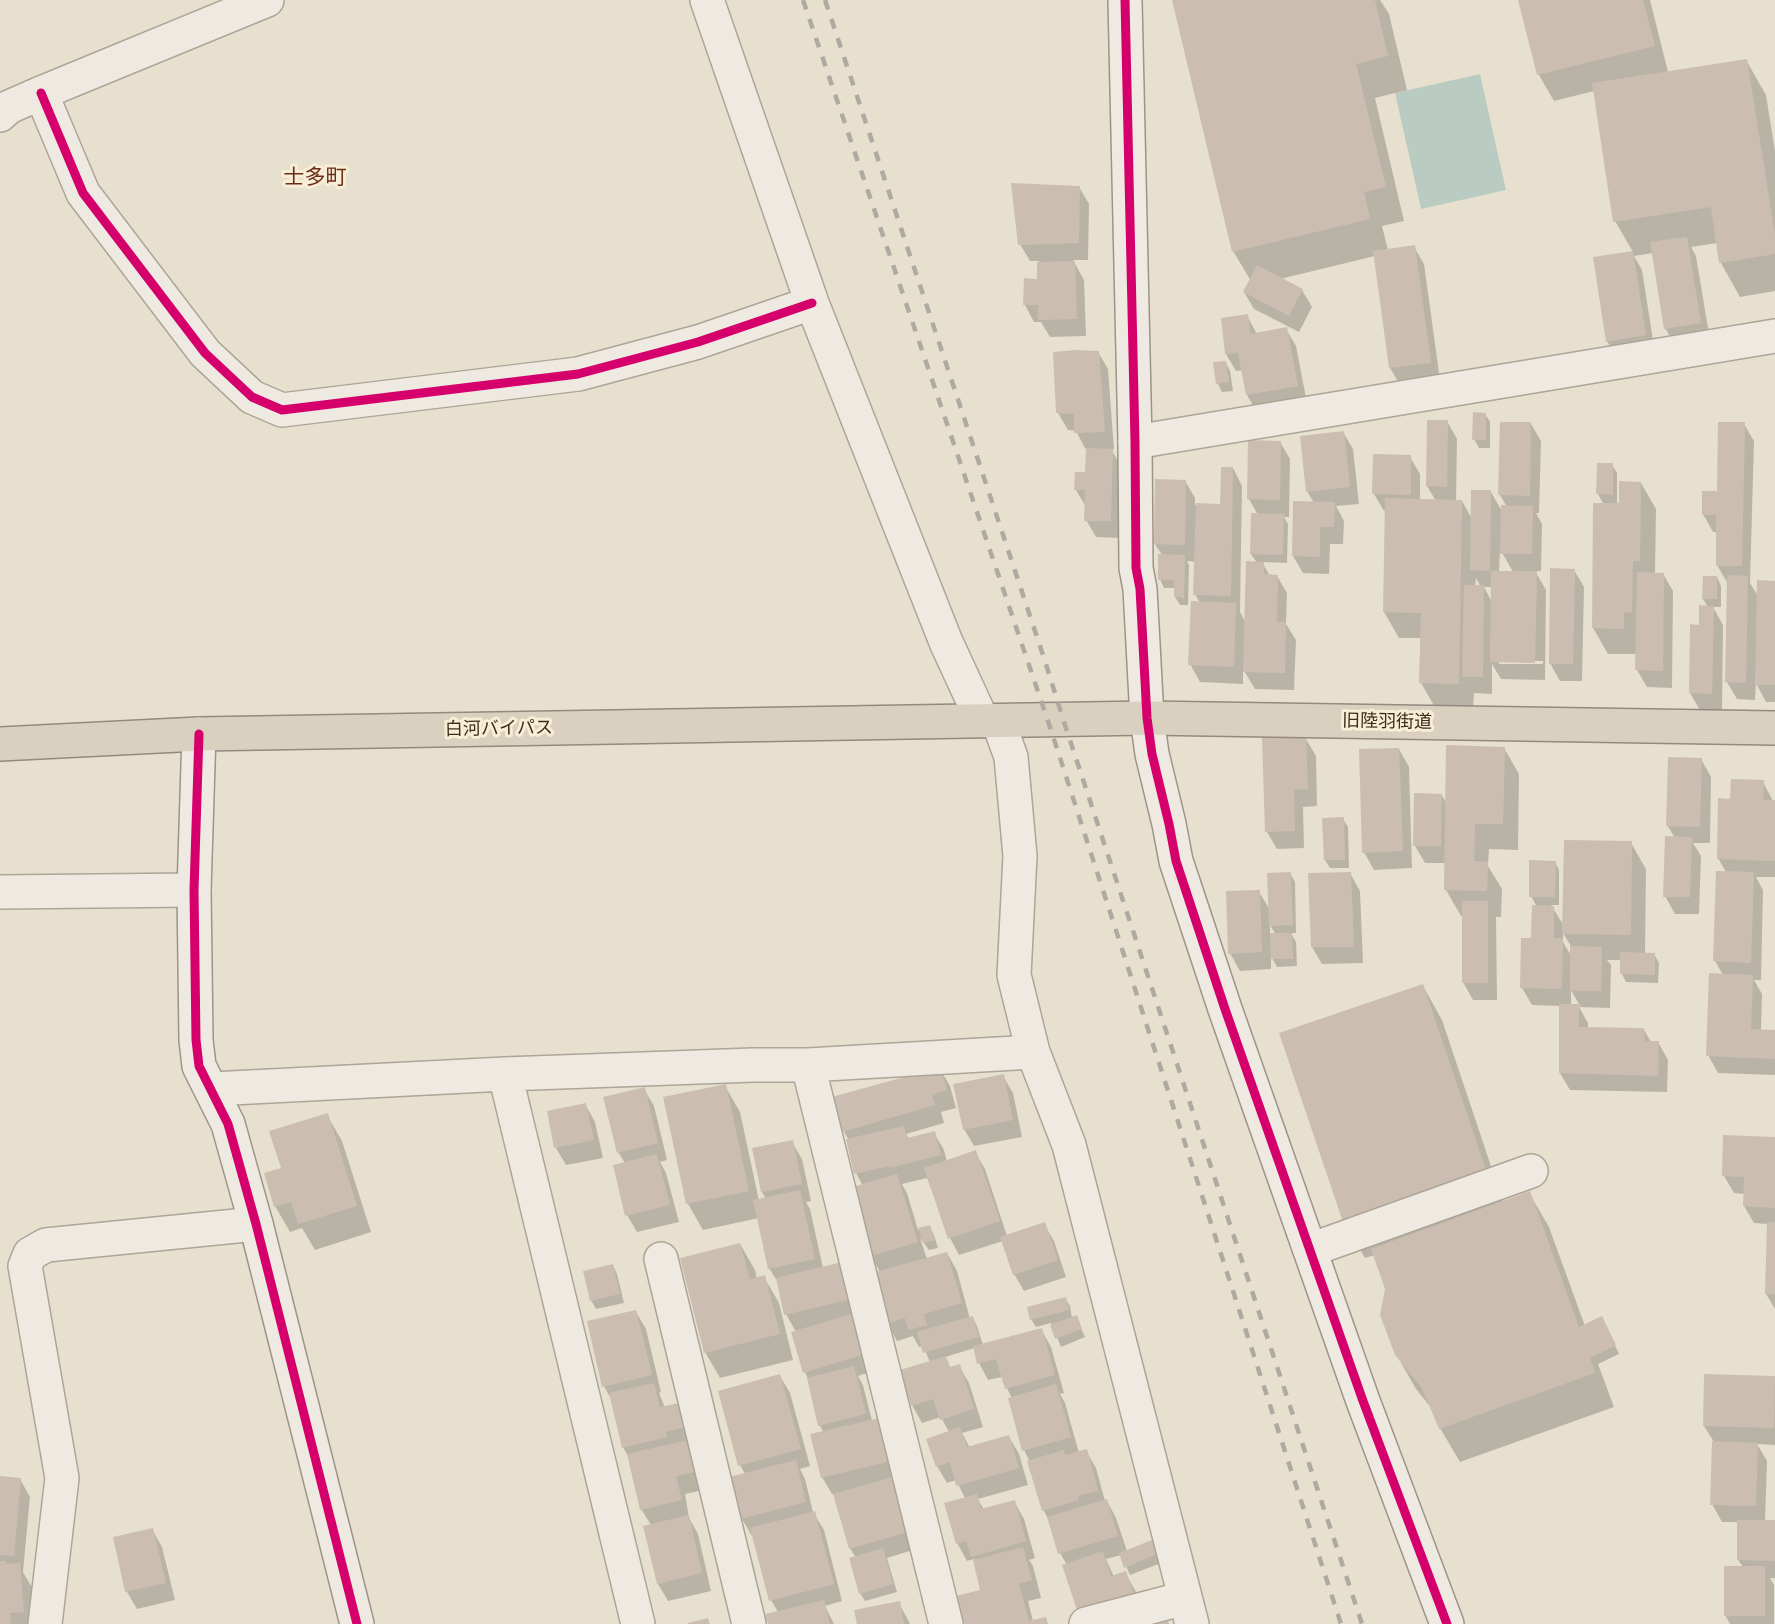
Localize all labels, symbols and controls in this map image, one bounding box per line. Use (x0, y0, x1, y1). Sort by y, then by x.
district label: 士多町 (284, 165, 346, 191)
street label: 旧陸羽街道 (1342, 710, 1432, 734)
street label: 白河バイパス (445, 717, 553, 741)

